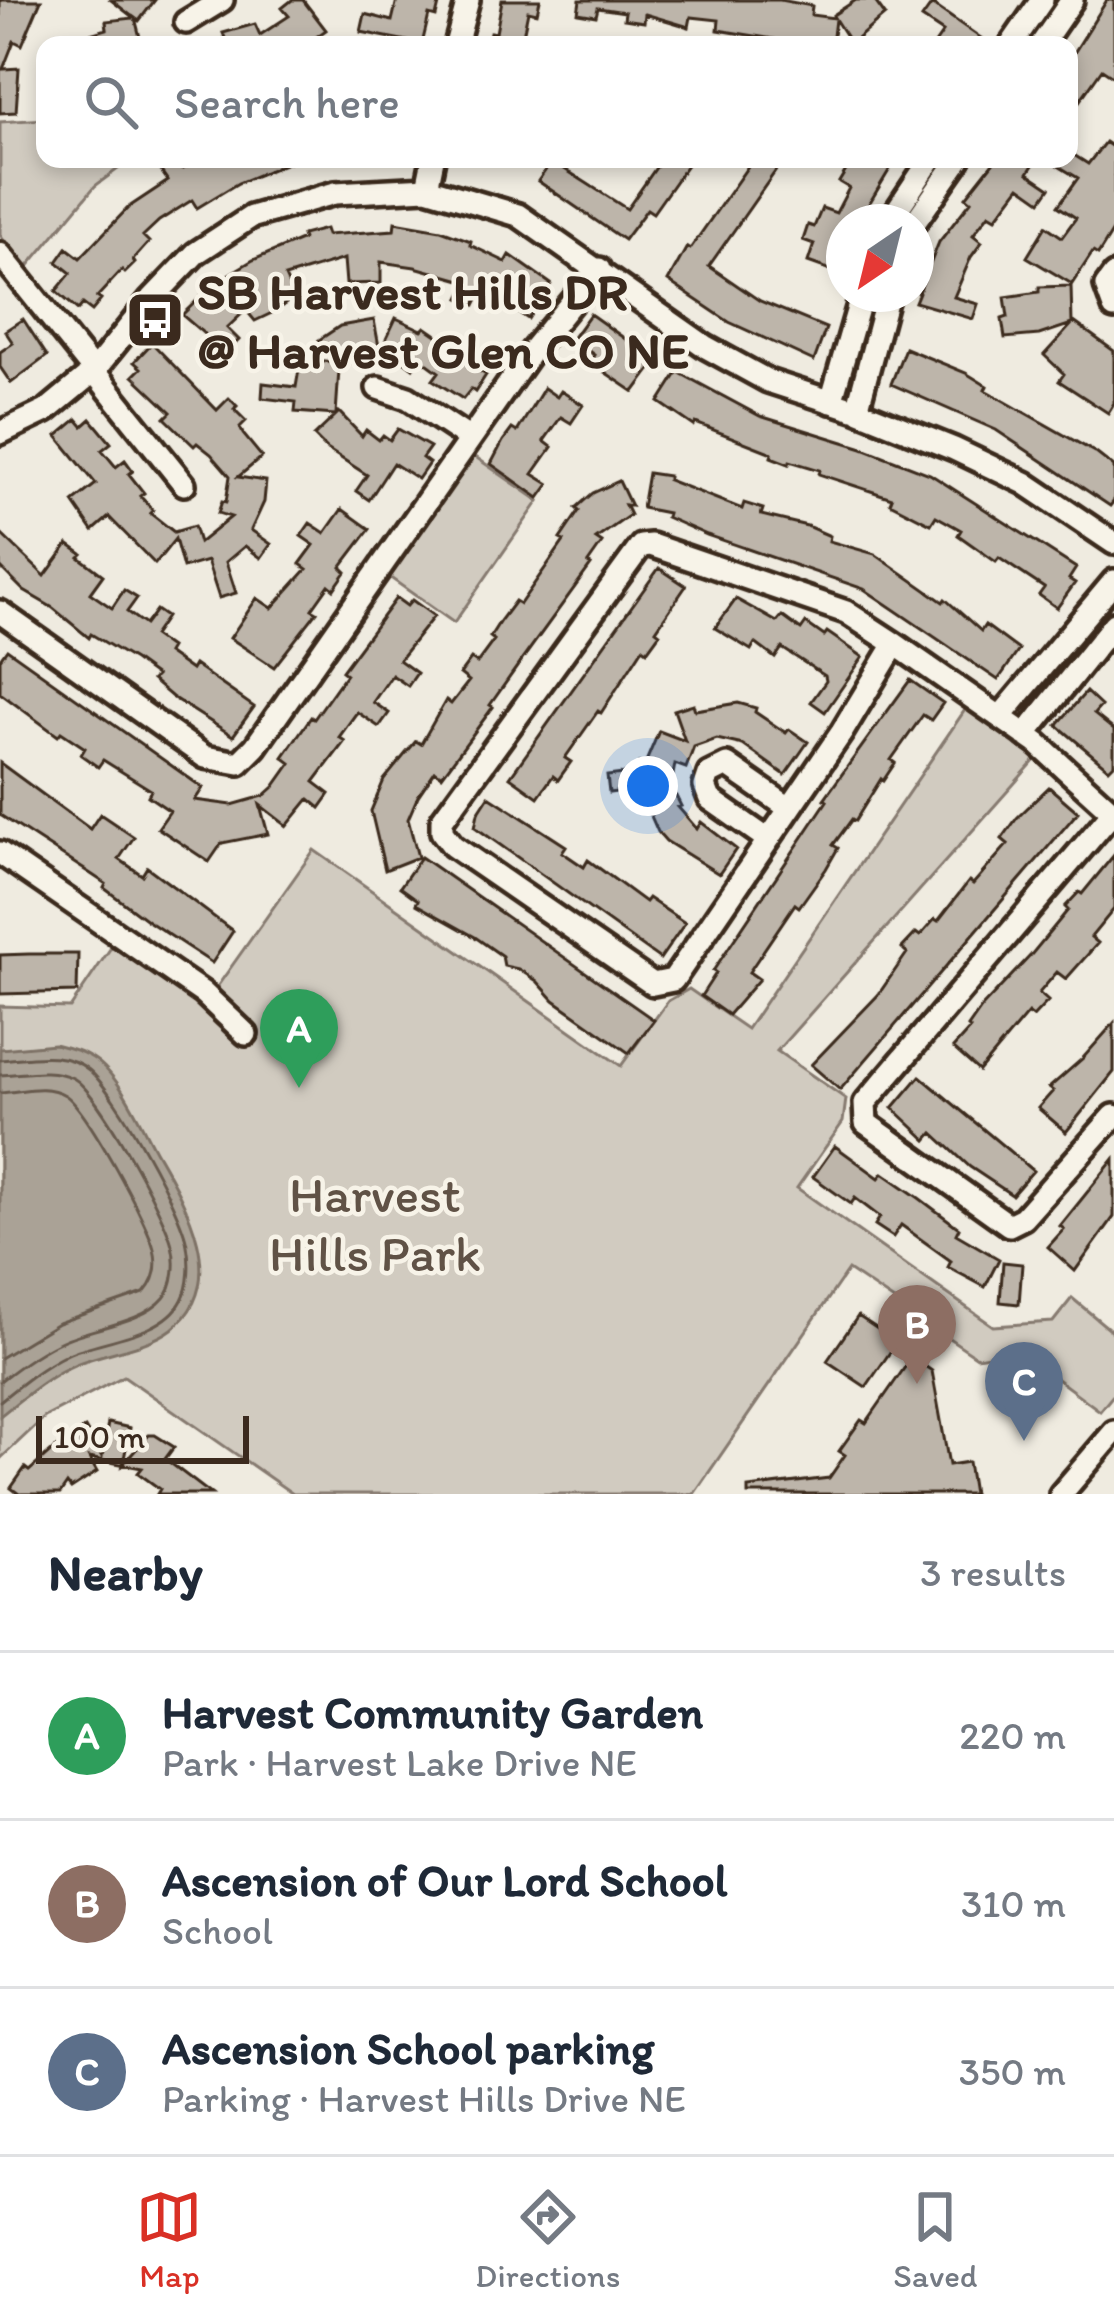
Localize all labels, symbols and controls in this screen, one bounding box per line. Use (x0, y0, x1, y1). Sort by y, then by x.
search box (36, 36, 1078, 168)
icon: search (78, 69, 144, 135)
text: Search here (174, 75, 400, 129)
north arrow (826, 204, 934, 312)
place label: SB Harvest Hills DR @ Harvest Glen CO NE (197, 261, 689, 381)
bus stop icon: SB Harvest Hills DR @ Harvest Glen CO NE (124, 289, 186, 351)
your location (618, 756, 678, 816)
pin: A (260, 989, 338, 1088)
park label: Harvest Hills Park (269, 1164, 481, 1284)
pin: B (878, 1285, 956, 1384)
pin: C (985, 1342, 1063, 1441)
scale bar (36, 1410, 249, 1463)
text: 100 m (54, 1417, 145, 1456)
text: Nearby (48, 1542, 203, 1603)
text: 3 results (920, 1549, 1066, 1596)
text: Harvest Community Garden (162, 1685, 703, 1739)
text: A (75, 1712, 99, 1759)
text: 220 m (959, 1712, 1066, 1759)
text: Park · Harvest Lake Drive NE (162, 1739, 637, 1786)
text: Ascension of Our Lord School (162, 1853, 727, 1907)
text: B (74, 1880, 100, 1927)
text: 310 m (961, 1880, 1066, 1927)
text: School (162, 1907, 273, 1954)
text: Ascension School parking (162, 2021, 654, 2075)
text: C (74, 2048, 100, 2095)
text: 350 m (959, 2048, 1066, 2095)
text: Parking · Harvest Hills Drive NE (162, 2075, 686, 2122)
tab: Map (136, 2184, 202, 2295)
tab: Directions (475, 2184, 620, 2295)
tab: Saved (893, 2184, 978, 2295)

